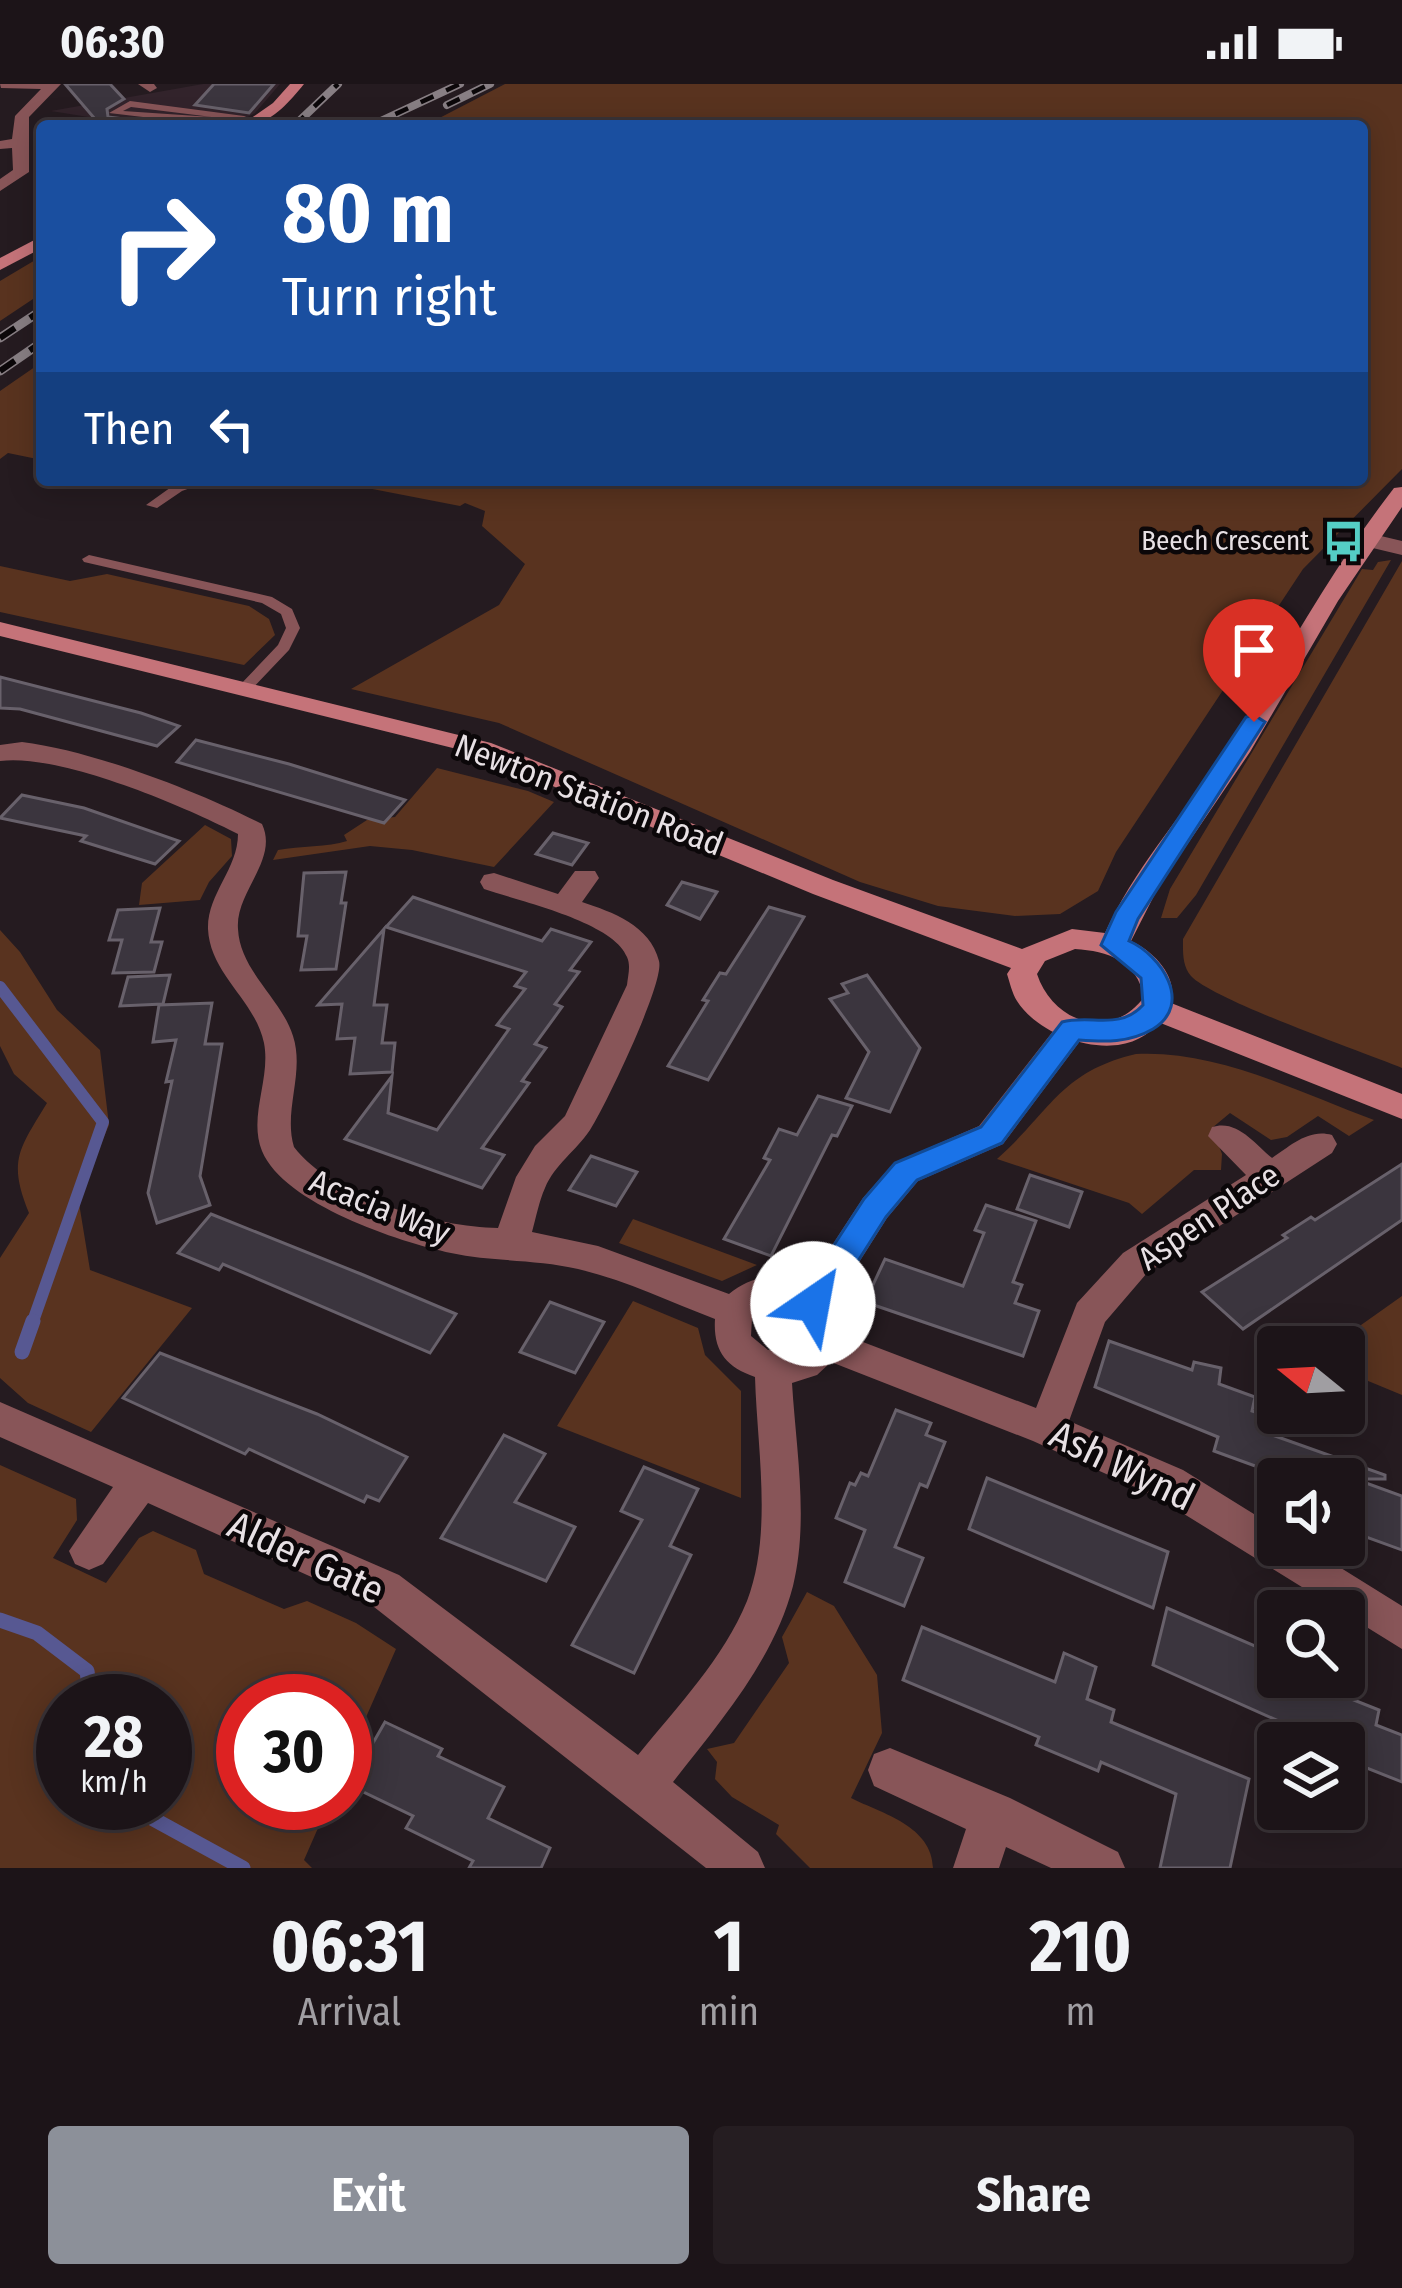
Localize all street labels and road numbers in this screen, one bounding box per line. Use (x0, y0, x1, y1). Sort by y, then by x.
street label: Newton Station Road (449, 725, 729, 865)
street label: Aspen Place (1131, 1155, 1287, 1279)
street label: Acacia Way (304, 1161, 456, 1253)
street label: Ash Wynd (1042, 1411, 1202, 1521)
street label: Alder Gate (221, 1502, 391, 1614)

